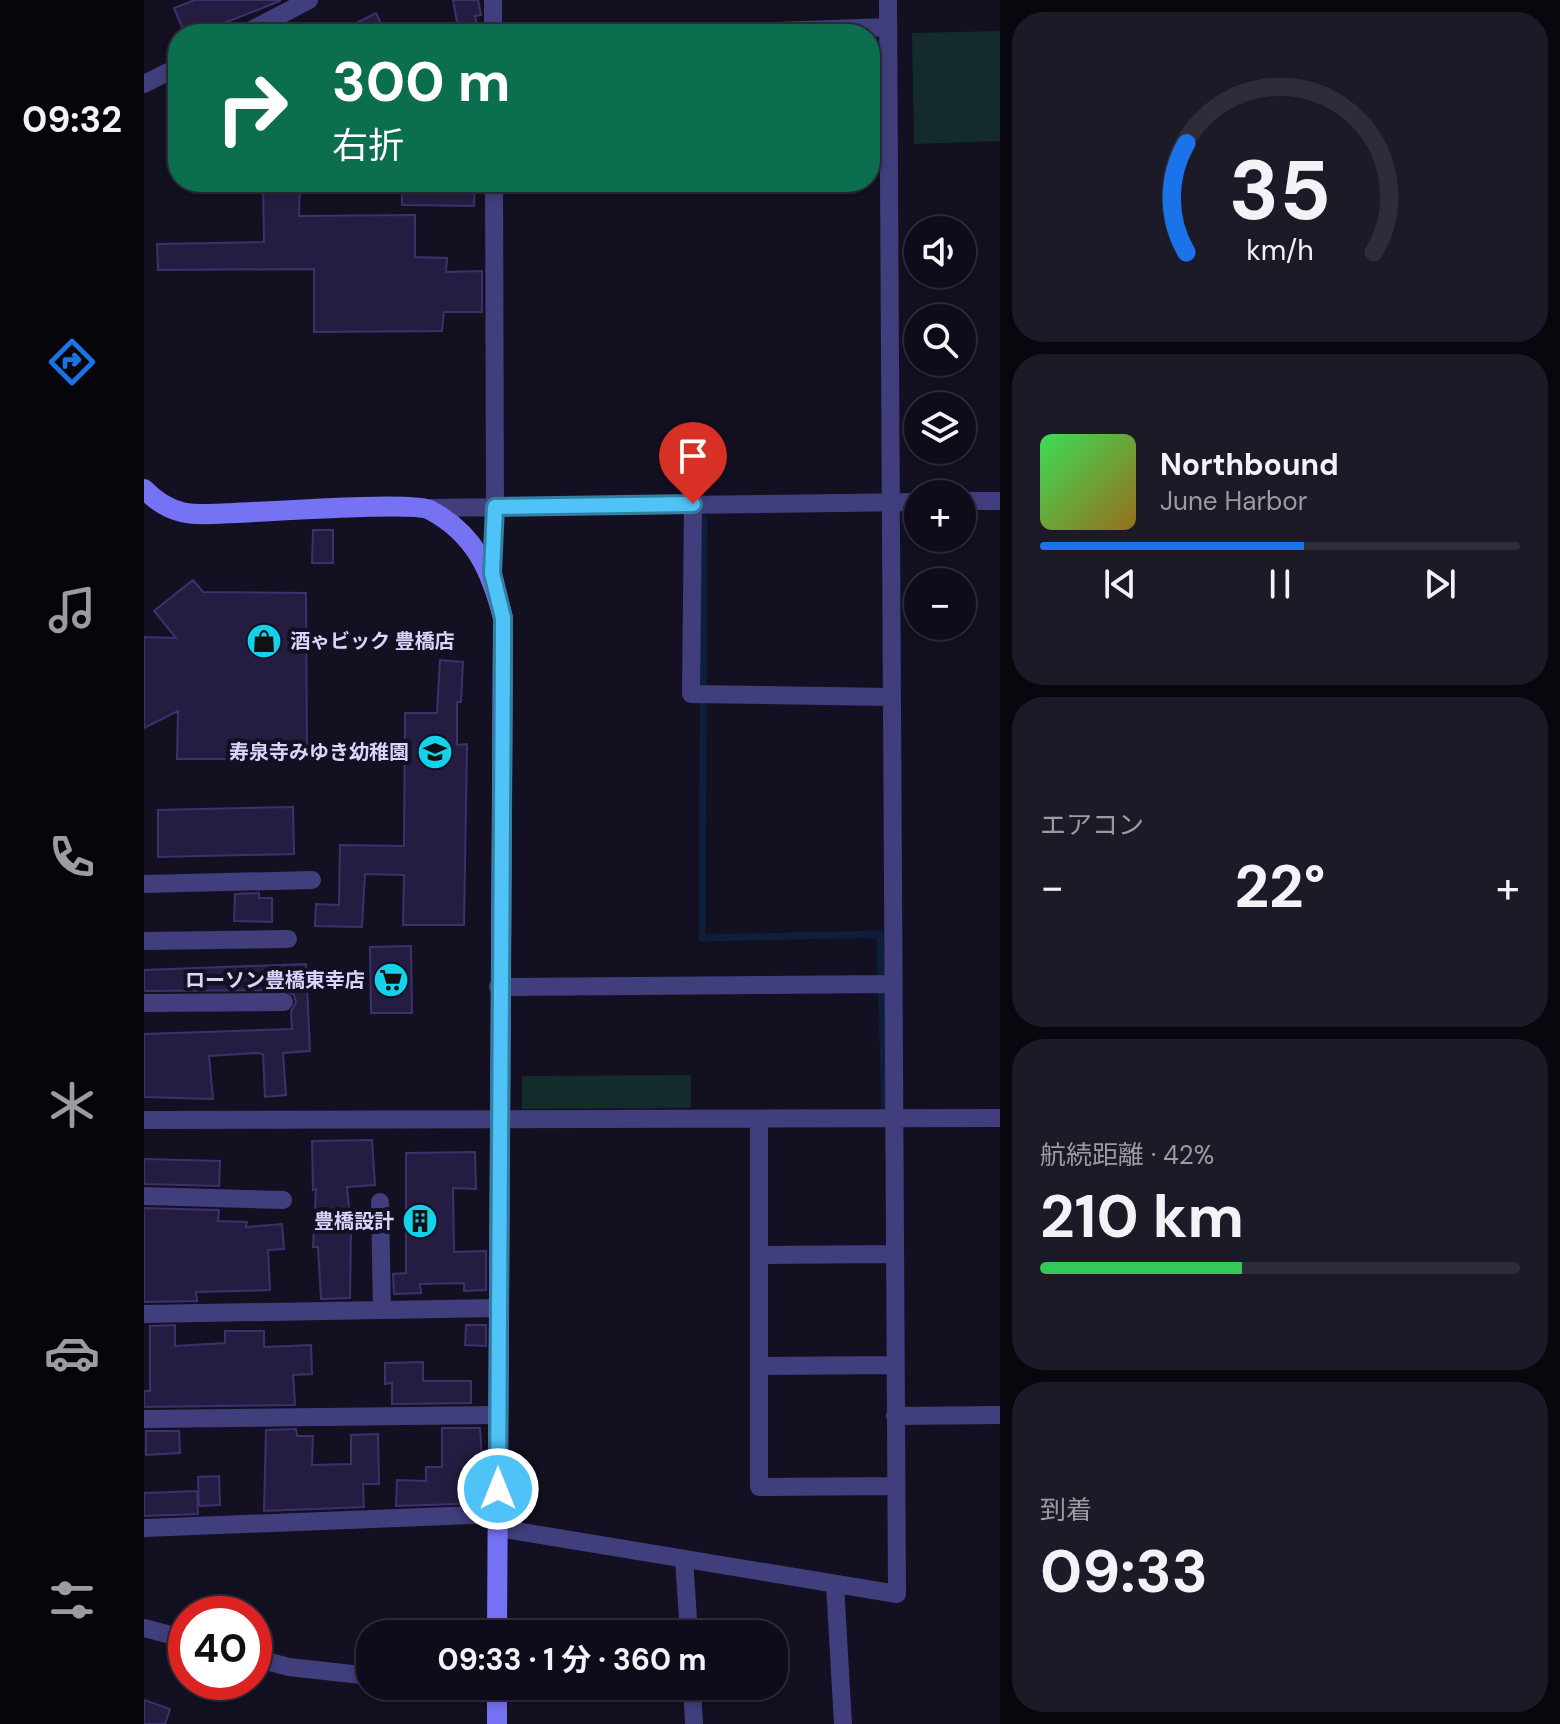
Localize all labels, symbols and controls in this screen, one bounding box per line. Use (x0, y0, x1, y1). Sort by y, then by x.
text: 300 m (332, 45, 510, 118)
icon: right (200, 56, 304, 160)
text: 09:32 (22, 96, 122, 143)
text: 右折 (332, 122, 404, 169)
text: 35 (1229, 136, 1331, 245)
map controls (904, 216, 976, 640)
button: sound (904, 216, 976, 288)
text: km/h (1246, 232, 1314, 269)
button: search (904, 304, 976, 376)
icon: directions (44, 334, 100, 390)
button: layers (904, 392, 976, 464)
pin (659, 422, 727, 504)
icon: arrive (671, 434, 715, 478)
text: Northbound (1160, 445, 1339, 484)
button: + (904, 480, 976, 552)
text: June Harbor (1160, 484, 1307, 518)
icon: previous (1098, 562, 1142, 606)
icon: pause (1258, 562, 1302, 606)
icon: next (1418, 562, 1462, 606)
button: − (904, 568, 976, 640)
icon: music (44, 582, 100, 638)
shop icon: 酒ゃビック 豊橋店 (245, 622, 283, 660)
place label: 酒ゃビック 豊橋店 (290, 628, 455, 654)
school or university icon: 寿泉寺みゆき幼稚園 (416, 733, 454, 771)
place label: 寿泉寺みゆき幼稚園 (229, 739, 409, 765)
text: エアコン (1040, 808, 1144, 842)
icon: phone (44, 829, 100, 885)
text: 22° (1234, 847, 1326, 926)
text: − (1040, 858, 1064, 916)
text: + (1496, 858, 1520, 916)
supermarket icon: ローソン豊橋東幸店 (372, 961, 410, 999)
place label: ローソン豊橋東幸店 (185, 967, 365, 993)
icon: climate (44, 1077, 100, 1133)
text: 航続距離 · 42% (1040, 1138, 1214, 1172)
text: 210 km (1040, 1177, 1244, 1256)
building icon: 豊橋設計 (401, 1202, 439, 1240)
place label: 豊橋設計 (314, 1208, 394, 1234)
icon: car (44, 1325, 100, 1381)
position arrow (456, 1447, 540, 1531)
text: 到着 (1040, 1493, 1092, 1527)
text: 09:33 (1040, 1532, 1208, 1611)
icon: filters (44, 1572, 100, 1628)
speed limit sign: 40 (168, 1596, 272, 1700)
text: 09:33 · 1 分 · 360 m (438, 1640, 706, 1679)

